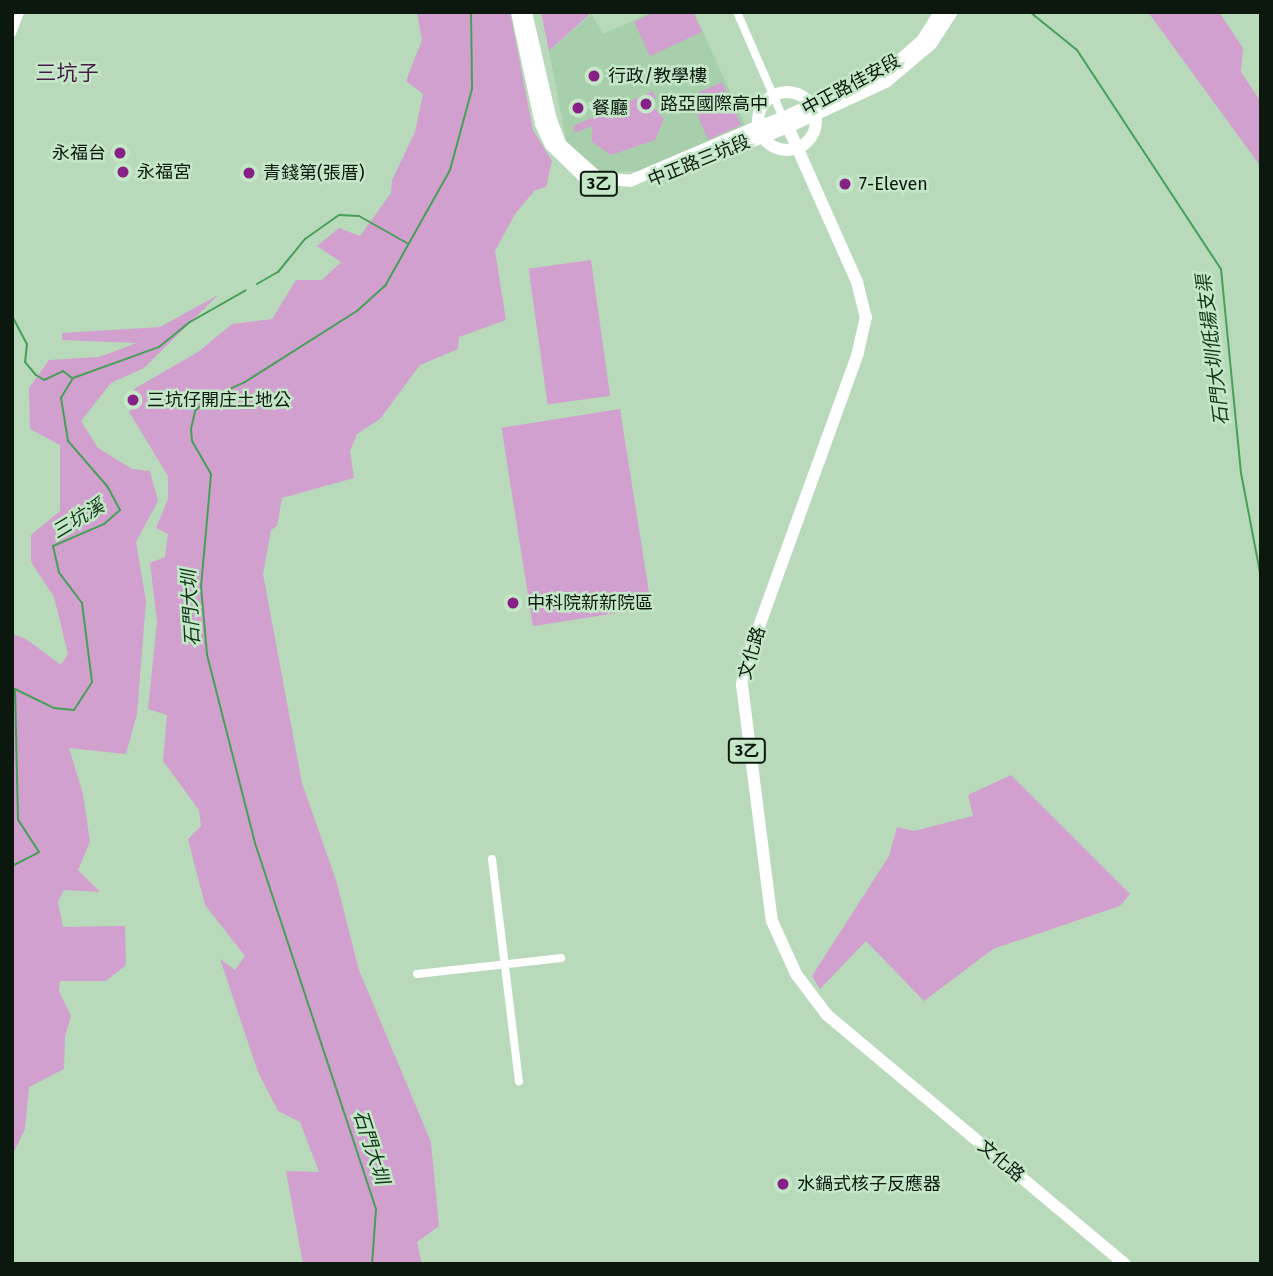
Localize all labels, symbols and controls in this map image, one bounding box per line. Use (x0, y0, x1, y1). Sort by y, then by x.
street label: 中正路佳安段 (798, 50, 904, 120)
district label: 三坑子 (36, 60, 98, 86)
place label: 行政/教學樓 (608, 65, 707, 87)
marker: 行政/教學樓 (586, 68, 602, 84)
place label: 路亞國際高中 (660, 93, 768, 115)
marker: 路亞國際高中 (638, 96, 654, 112)
place label: 餐廳 (592, 97, 628, 119)
marker: 餐廳 (570, 100, 586, 116)
street label: 中正路三坑段 (645, 131, 753, 191)
place label: 永福台 (52, 142, 106, 164)
marker: 永福台 (112, 145, 128, 161)
place label: 永福宮 (137, 161, 191, 183)
place label: 青錢第(張厝) (263, 162, 365, 184)
marker: 永福宮 (115, 164, 131, 180)
marker: 青錢第(張厝) (241, 165, 257, 181)
road number: 3乙 (580, 172, 618, 196)
place label: 7-Eleven (859, 173, 928, 195)
marker: 7-Eleven (837, 176, 853, 192)
water label: 石門大圳低揚支渠 (1192, 273, 1234, 427)
place label: 三坑仔開庄土地公 (147, 389, 291, 411)
marker: 三坑仔開庄土地公 (125, 392, 141, 408)
water label: 三坑溪 (48, 495, 108, 543)
water label: 石門大圳 (178, 569, 204, 647)
place label: 中科院新新院區 (527, 592, 653, 614)
marker: 中科院新新院區 (505, 595, 521, 611)
street label: 文化路 (734, 624, 770, 682)
road number: 3乙 (728, 738, 766, 764)
water label: 石門大圳 (348, 1107, 394, 1187)
street label: 文化路 (973, 1135, 1029, 1187)
place label: 水鍋式核子反應器 (797, 1173, 941, 1195)
marker: 水鍋式核子反應器 (775, 1176, 791, 1192)

